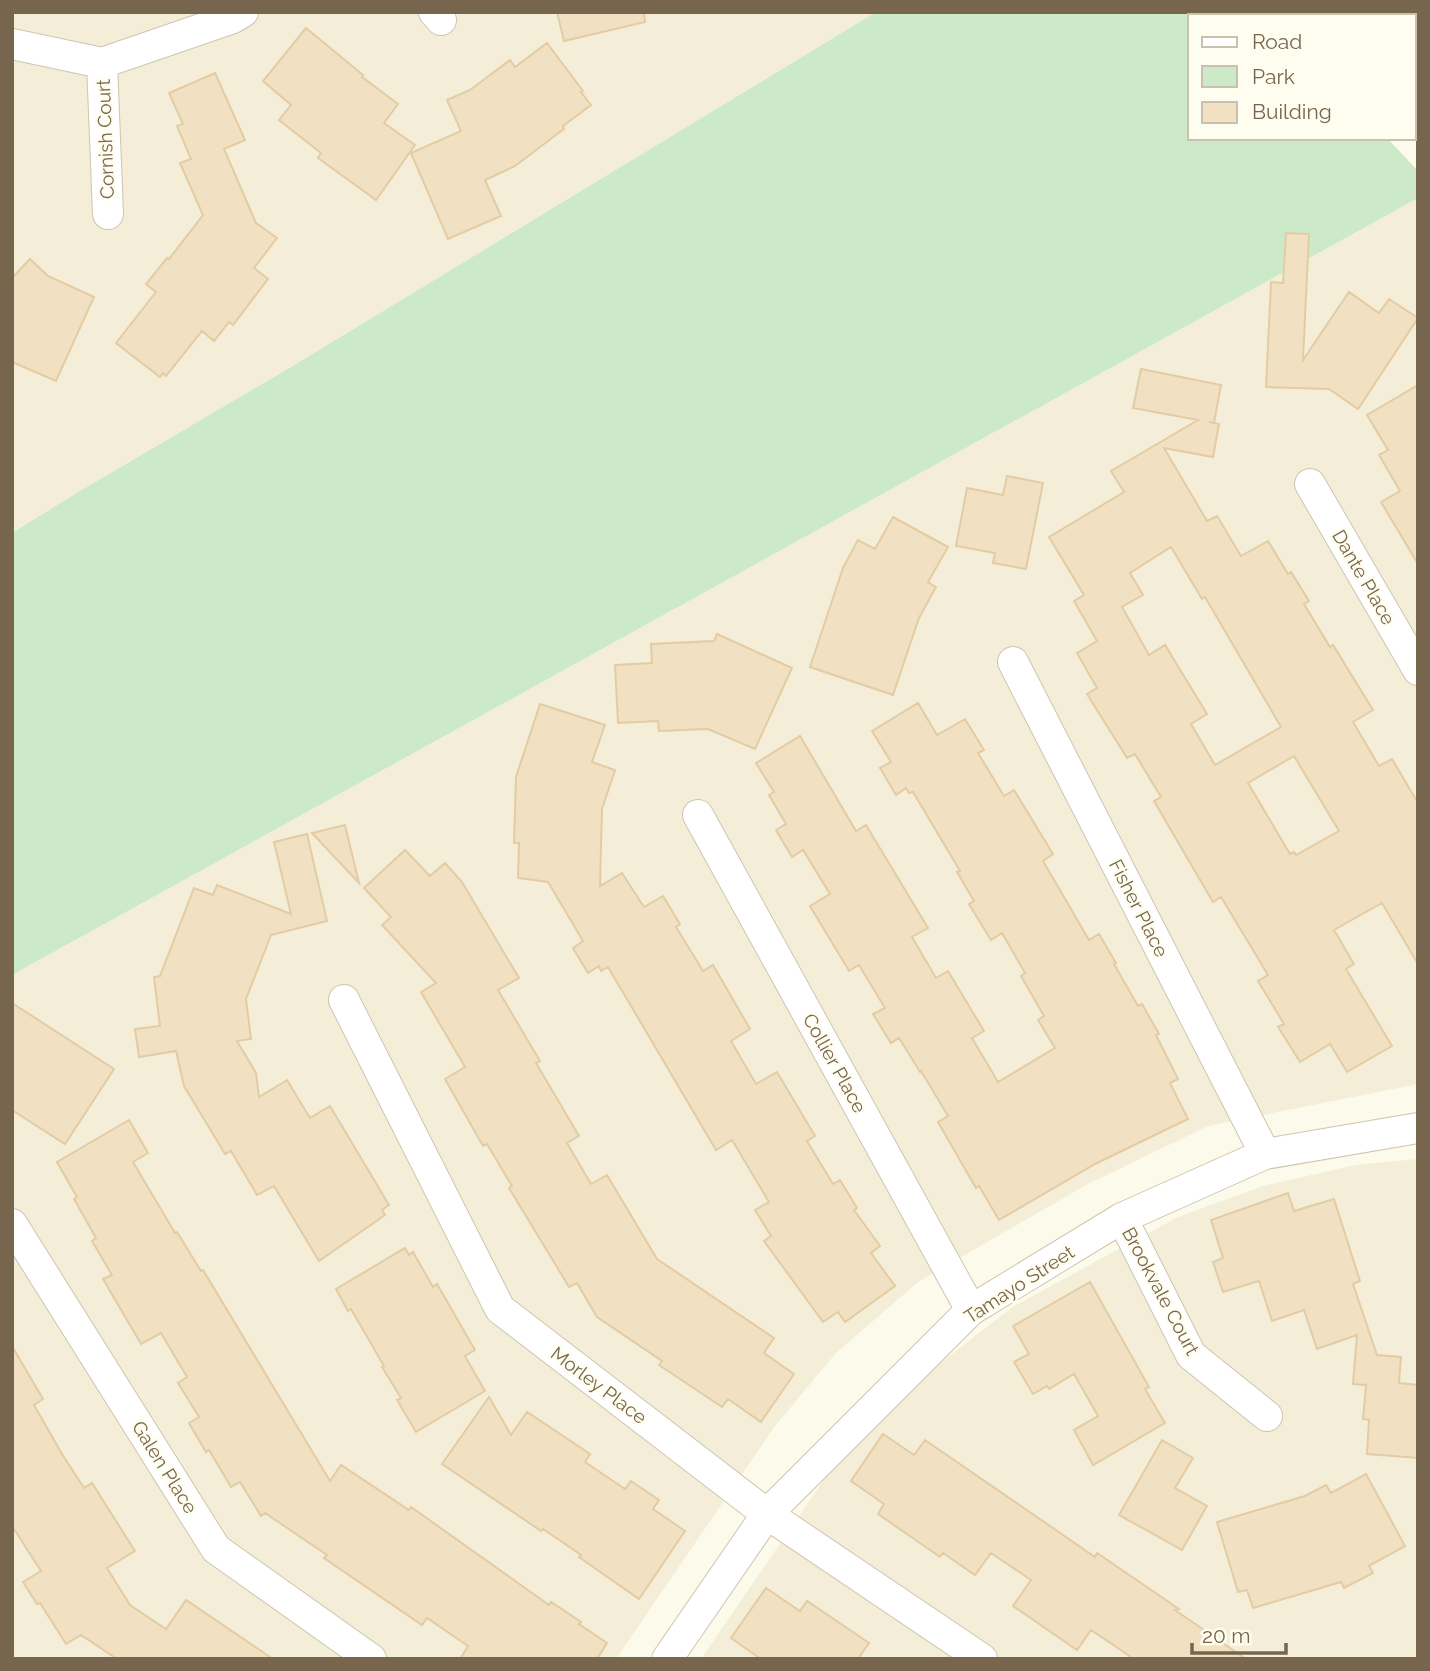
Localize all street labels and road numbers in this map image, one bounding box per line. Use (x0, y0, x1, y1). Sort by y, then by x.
street label: Cornish Court (92, 78, 118, 199)
street label: Dante Place (1328, 526, 1400, 628)
street label: Fisher Place (1105, 855, 1173, 961)
street label: Collier Place (799, 1010, 871, 1116)
street label: Brookvale Court (1118, 1223, 1204, 1359)
street label: Tamayo Street (960, 1240, 1078, 1328)
street label: Morley Place (547, 1342, 651, 1428)
street label: Galen Place (128, 1417, 202, 1517)

